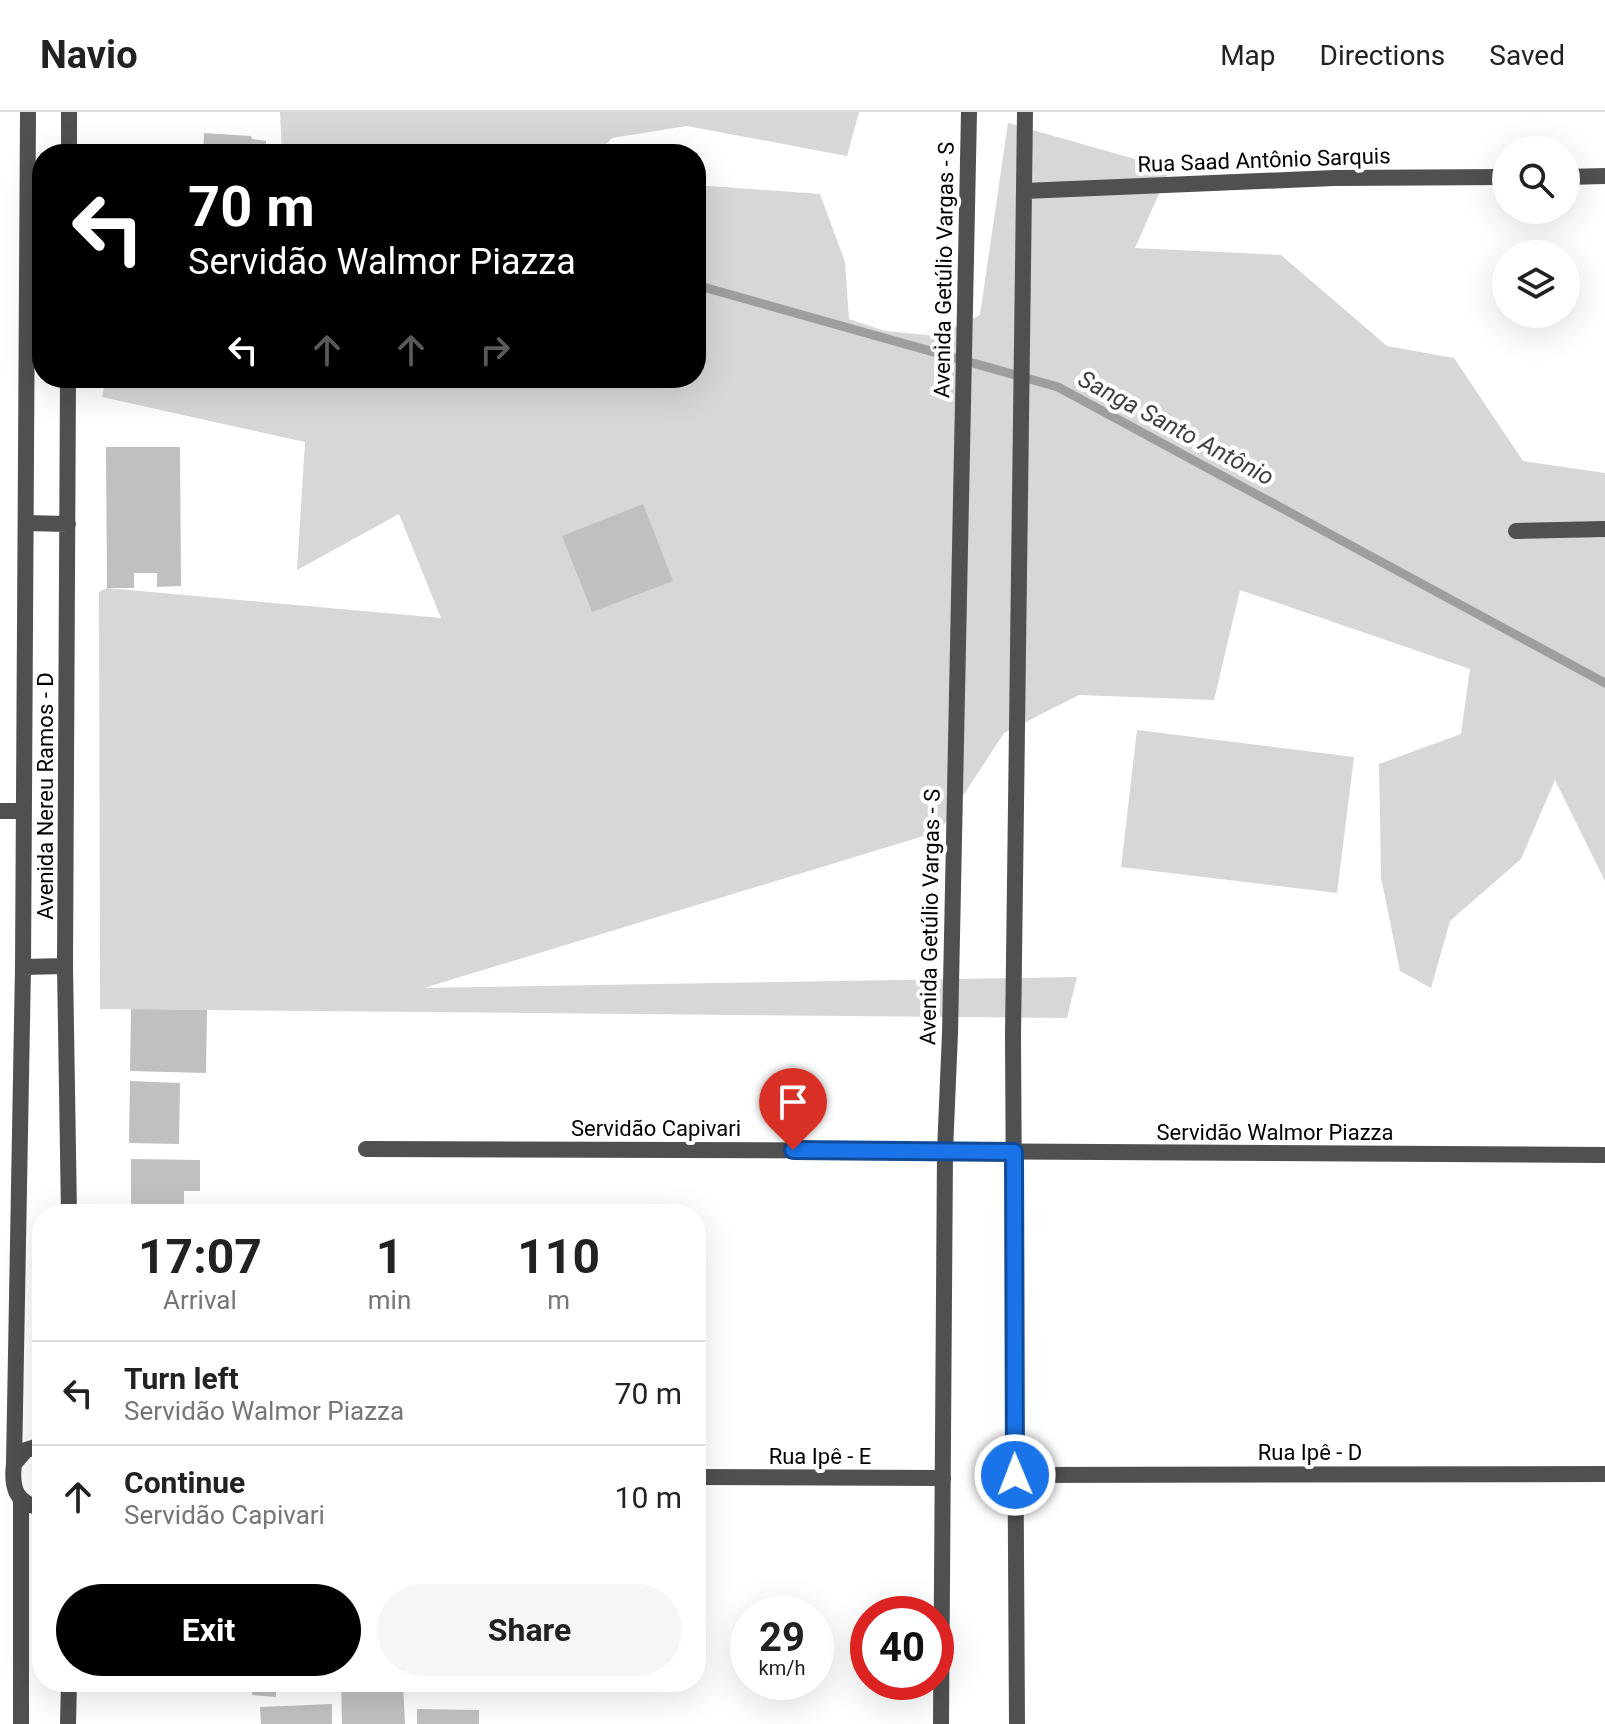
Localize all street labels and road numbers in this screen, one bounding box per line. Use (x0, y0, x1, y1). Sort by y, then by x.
street label: Avenida Getúlio Vargas - S (929, 142, 959, 398)
street label: Rua Saad Antônio Sarquis (1137, 143, 1391, 177)
street label: Avenida Nereu Ramos - D (33, 672, 58, 920)
street label: Avenida Getúlio Vargas - S (915, 789, 945, 1045)
street label: Servidão Capivari (571, 1116, 741, 1141)
street label: Servidão Walmor Piazza (1157, 1120, 1393, 1145)
street label: Rua Ipê - D (1258, 1440, 1362, 1465)
street label: Rua Ipê - E (769, 1444, 871, 1469)

